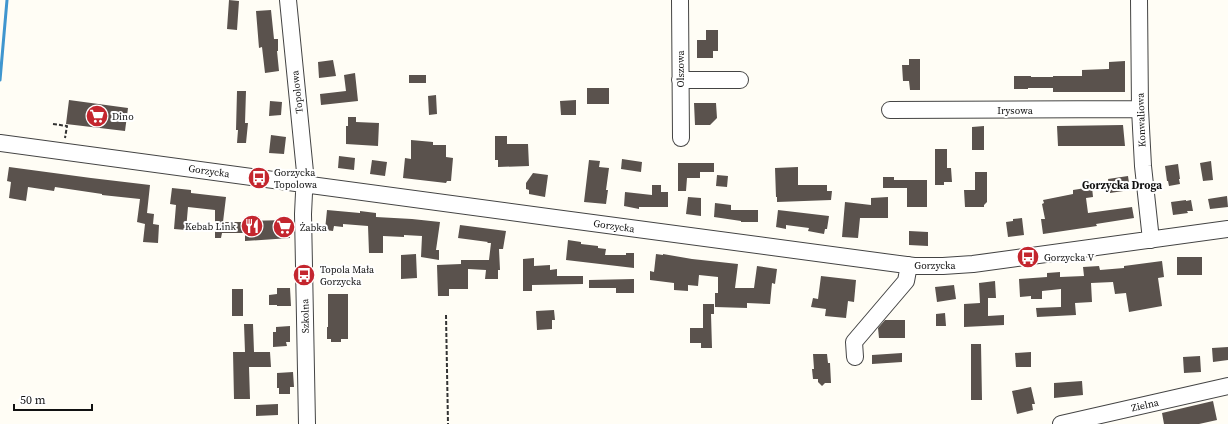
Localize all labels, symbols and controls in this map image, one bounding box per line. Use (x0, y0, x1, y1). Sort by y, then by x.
street label: Olszowa (674, 50, 687, 88)
street label: Topolowa (288, 69, 306, 114)
street label: Konwaliowa (1134, 92, 1148, 147)
supermarket icon: Dino (84, 103, 110, 129)
street label: Irysowa (997, 104, 1034, 117)
place label: Dino (112, 110, 134, 123)
street label: Gorzycka (188, 162, 231, 180)
bus stop icon: Gorzycka Topolowa (246, 165, 272, 191)
place label: Gorzycka Topolowa (274, 166, 318, 191)
district label: Gorzycka Droga (1082, 178, 1162, 193)
restaurant icon: Kebab Link (239, 213, 265, 239)
supermarket icon: Żabka (271, 214, 297, 240)
street label: Gorzycka (593, 217, 636, 235)
place label: Kebab Link (185, 220, 237, 233)
place label: Żabka (300, 221, 328, 234)
bus stop icon: Gorzycka V (1015, 244, 1041, 270)
place label: Gorzycka V (1044, 251, 1094, 264)
street label: Gorzycka (914, 259, 957, 272)
bus stop icon: Topola Mała Gorzycka (291, 262, 317, 288)
place label: Topola Mała Gorzycka (320, 263, 375, 288)
street label: Szkolna (298, 298, 312, 333)
scale bar (14, 386, 92, 412)
text: 50 m (20, 392, 46, 408)
street label: Zielna (1130, 395, 1161, 414)

